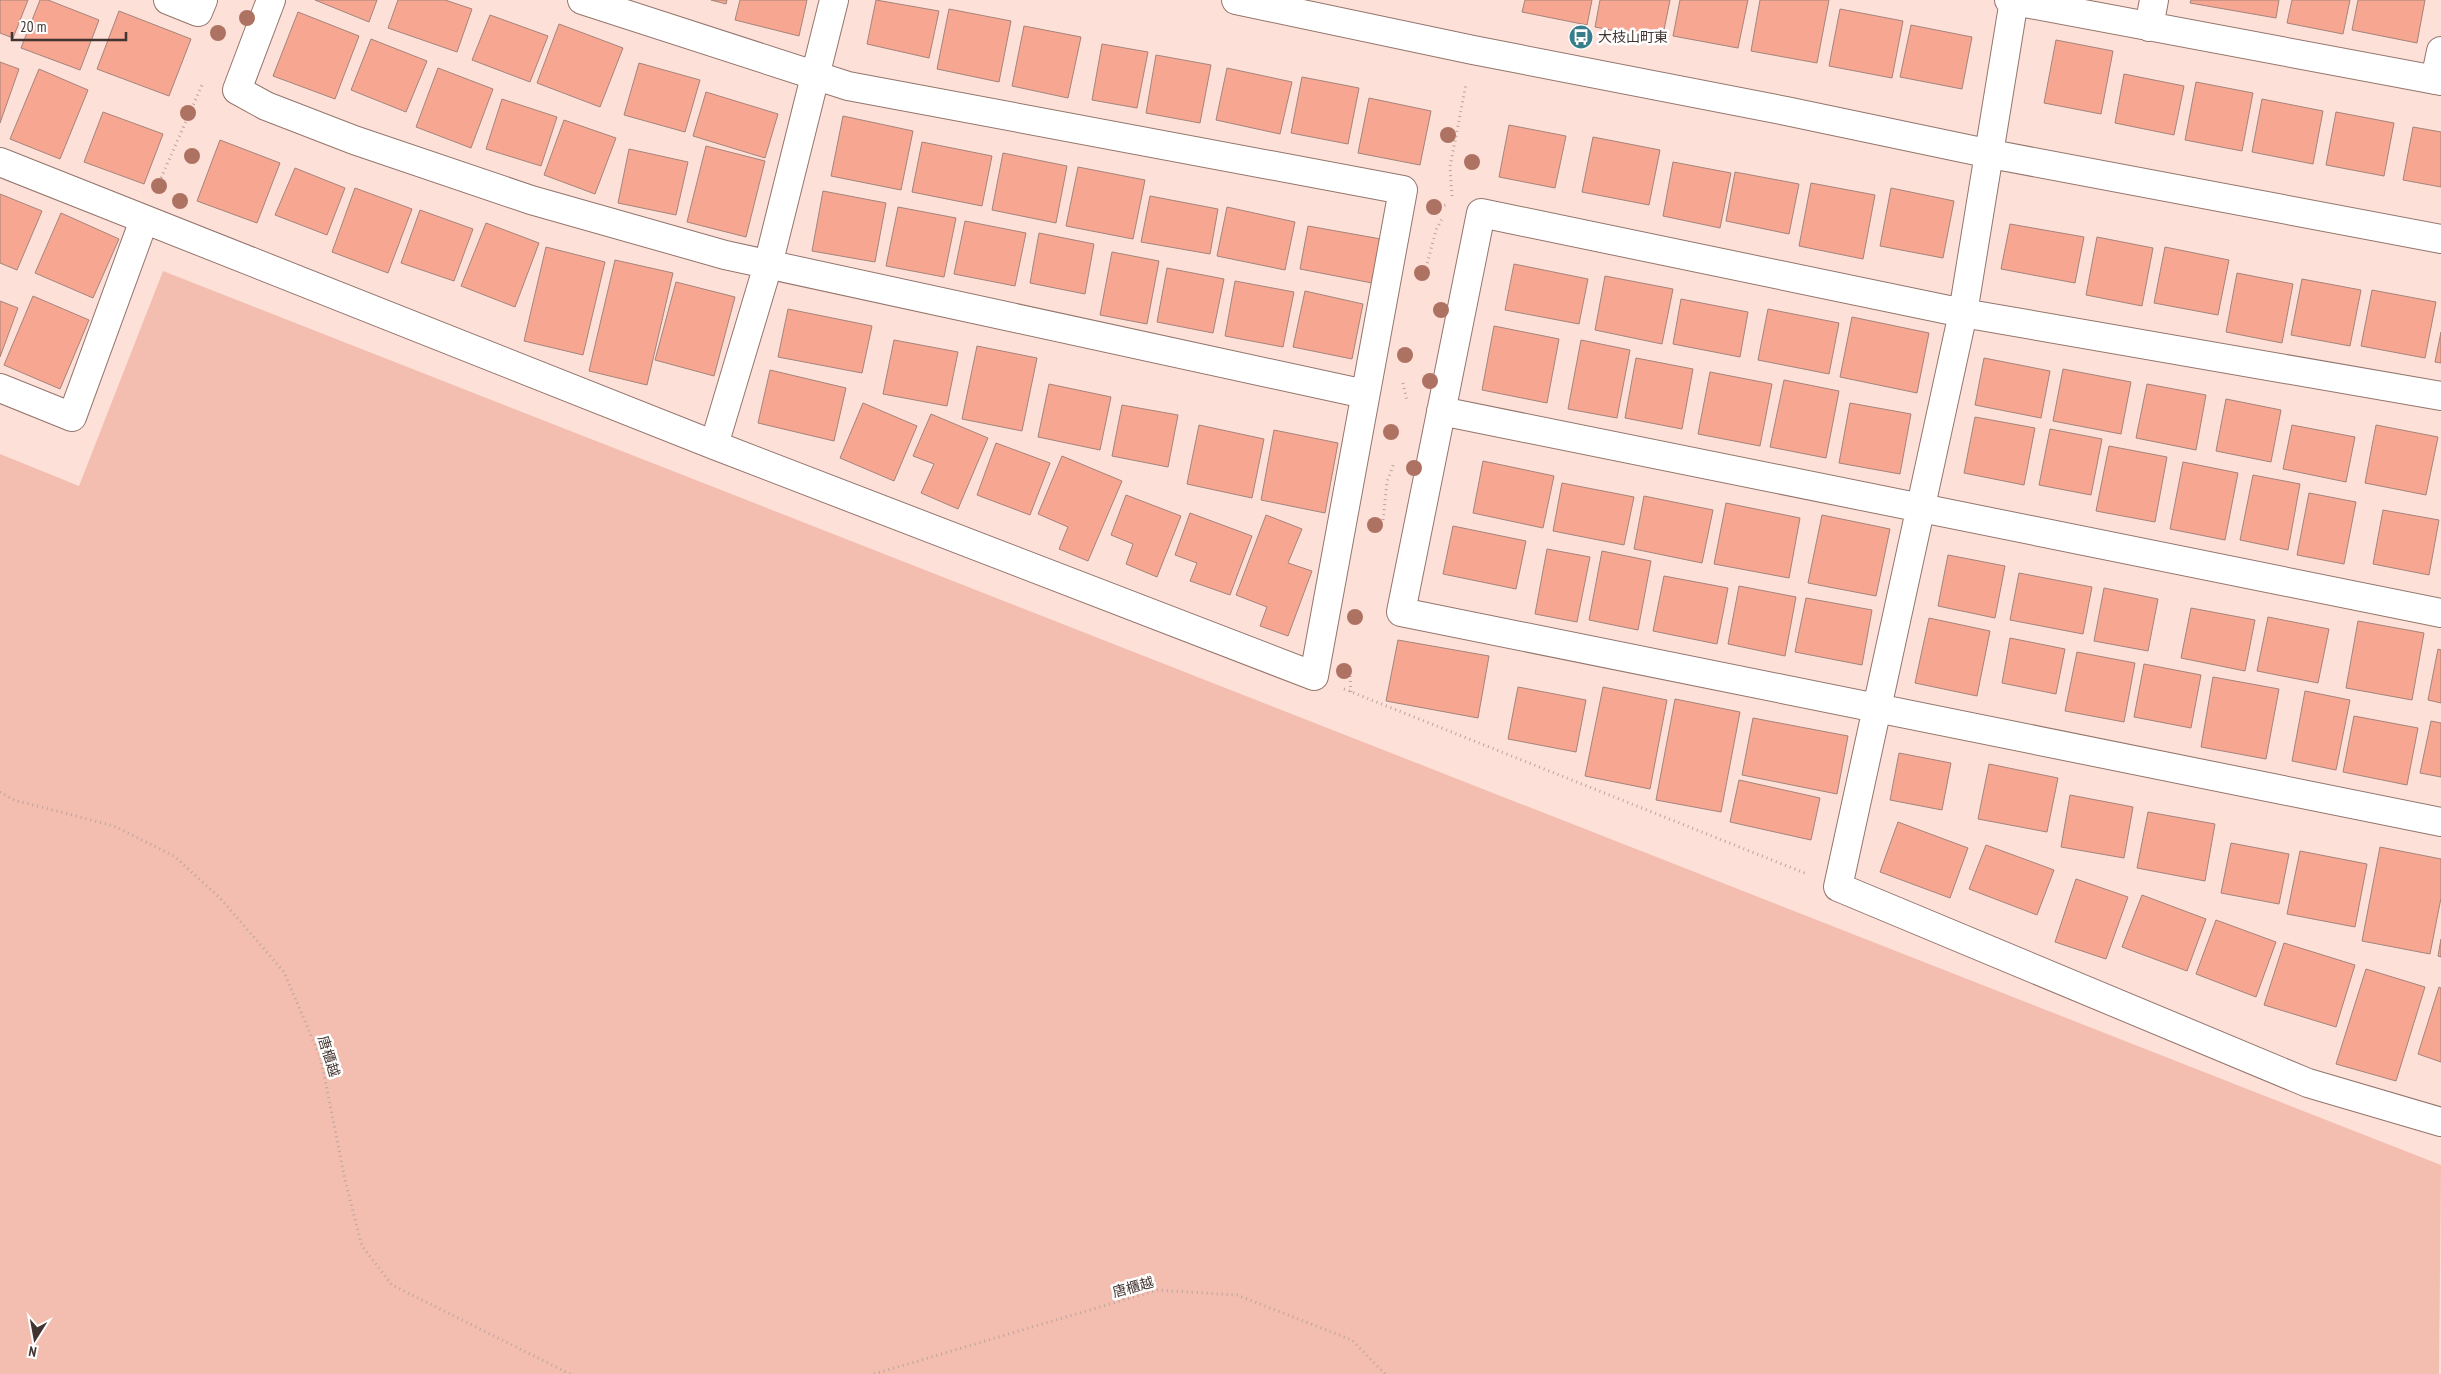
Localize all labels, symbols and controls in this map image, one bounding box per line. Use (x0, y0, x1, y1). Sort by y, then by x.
scale bar (12, 10, 126, 42)
text: 20 m (20, 17, 46, 36)
bus stop icon: 大枝山町東 (1568, 24, 1594, 50)
place label: 大枝山町東 (1598, 28, 1668, 46)
street label: 唐櫃越 (314, 1033, 344, 1079)
street label: 唐櫃越 (1110, 1273, 1156, 1301)
north arrow (10, 1314, 60, 1364)
text: N (27, 1342, 38, 1361)

